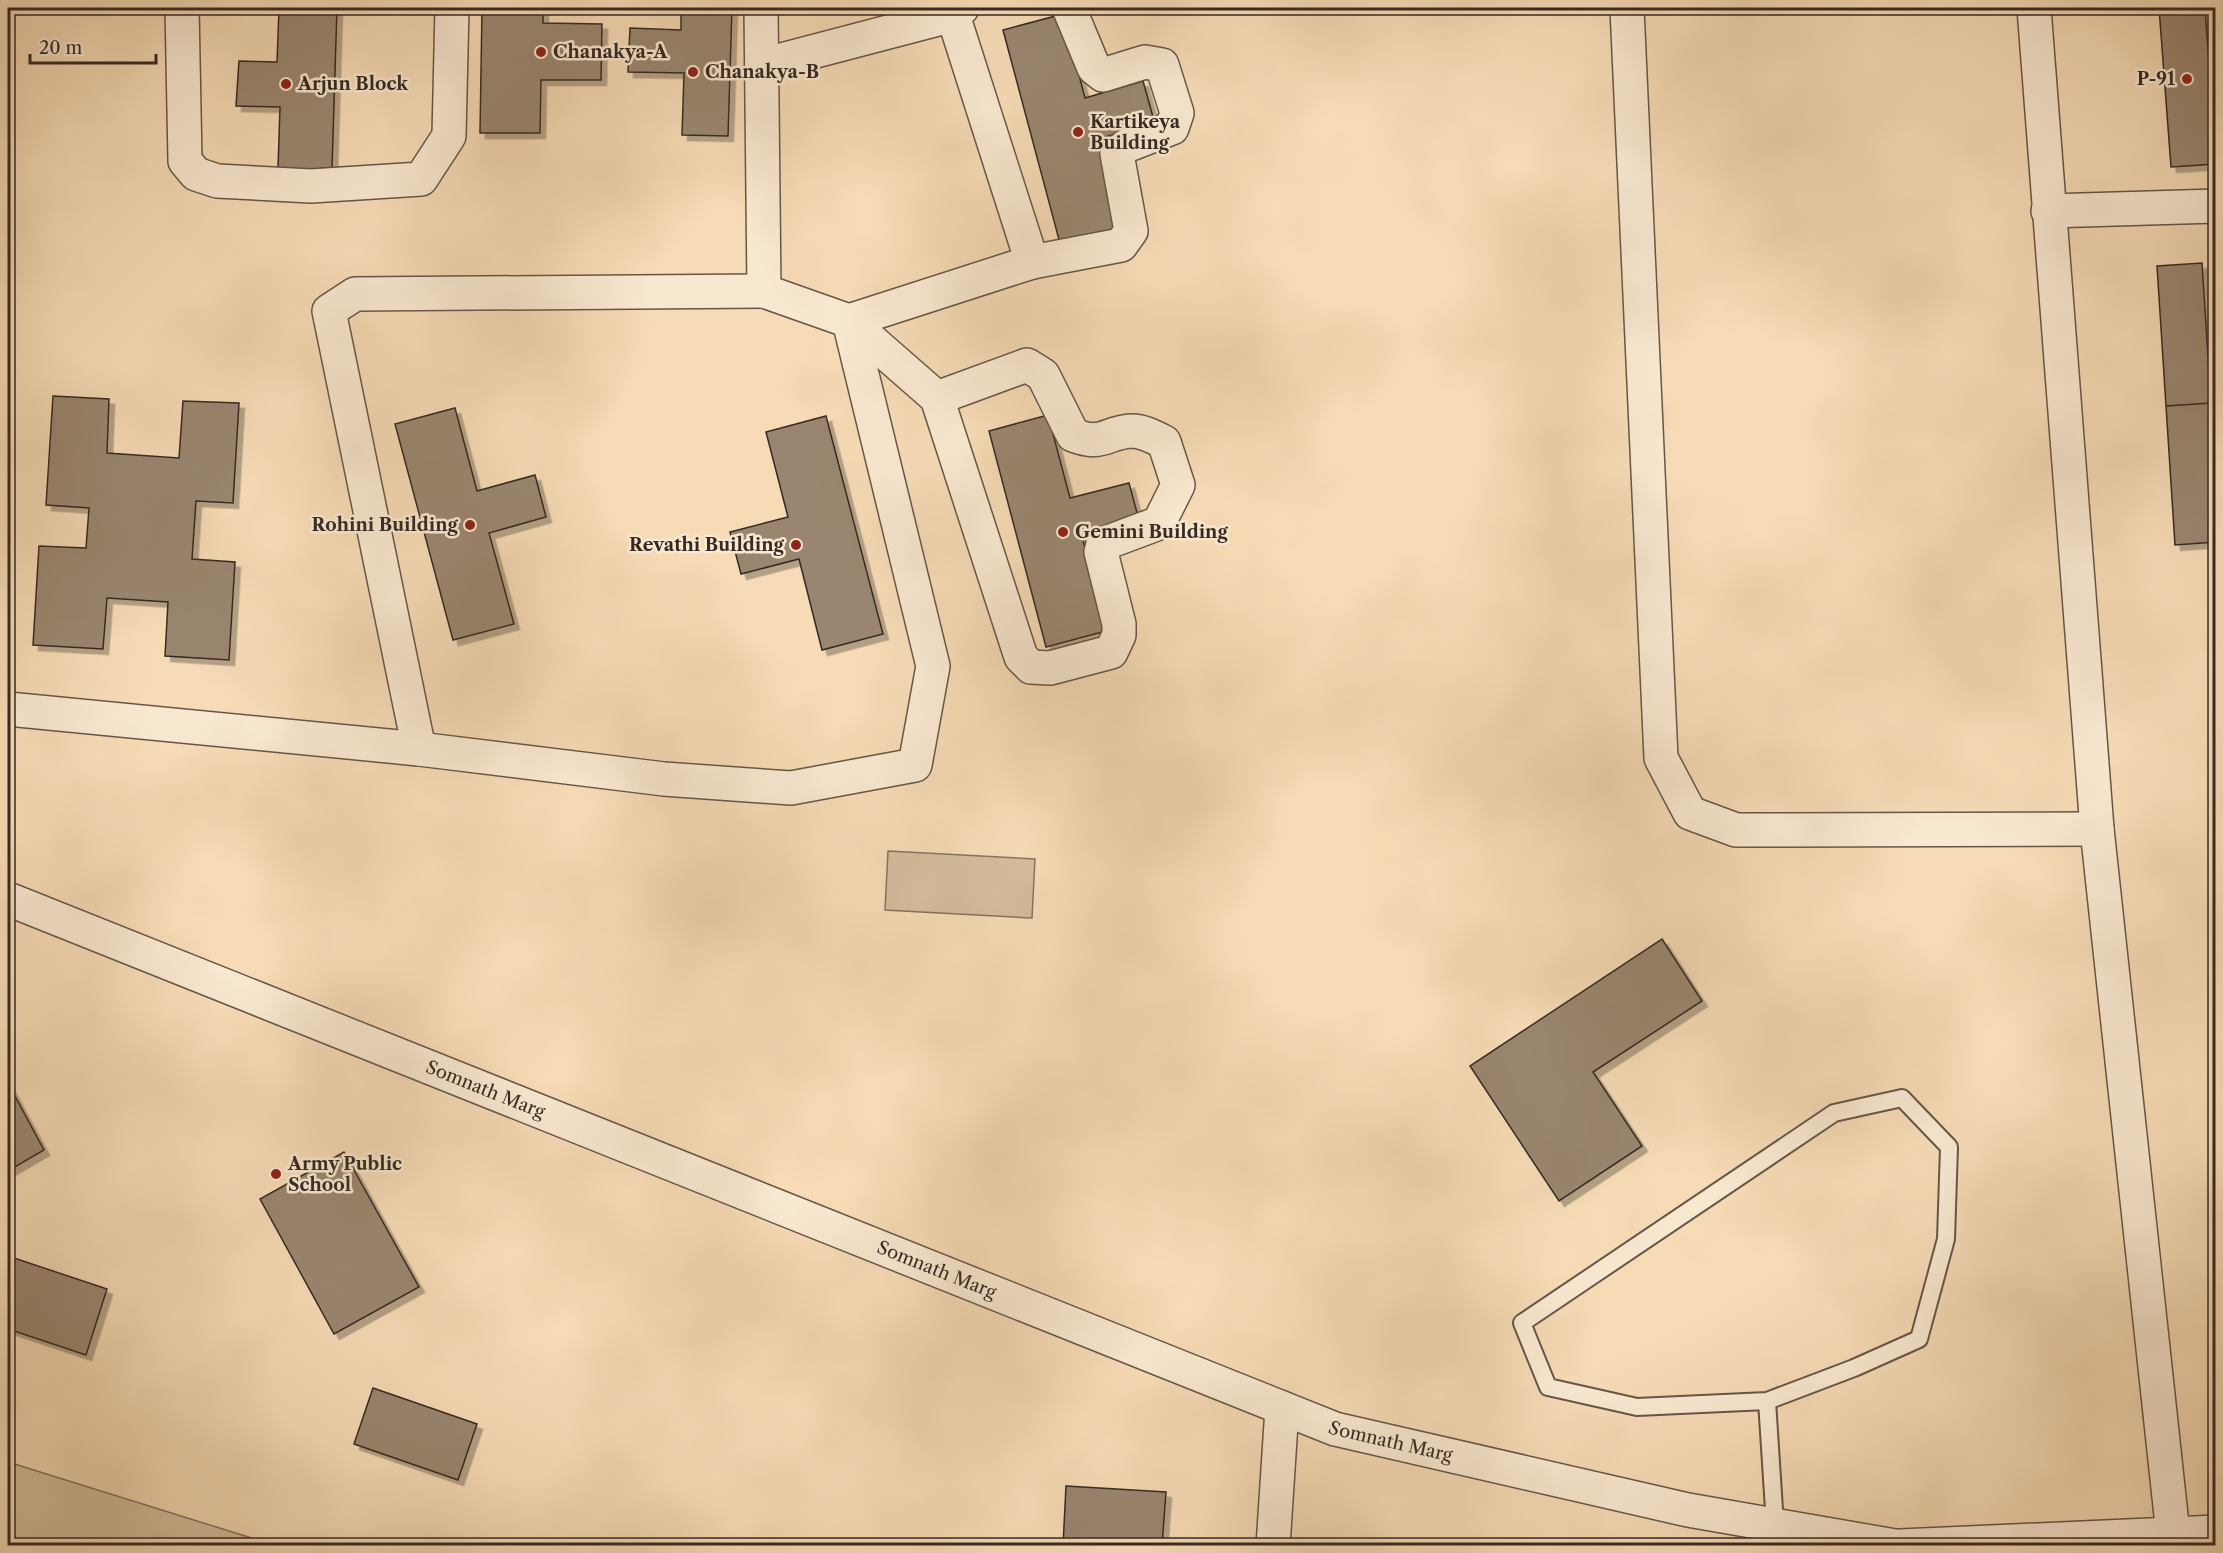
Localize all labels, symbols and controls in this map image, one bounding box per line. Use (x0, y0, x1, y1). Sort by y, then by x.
scale bar (30, 27, 156, 65)
text: 20 m (39, 37, 83, 59)
place label: Chanakya-A (553, 41, 669, 63)
marker: Chanakya-A (534, 45, 548, 59)
place label: Chanakya-B (705, 61, 819, 83)
marker: Chanakya-B (686, 65, 700, 79)
place label: P-91 (2137, 68, 2175, 90)
marker: P-91 (2180, 72, 2194, 86)
place label: Arjun Block (297, 73, 409, 95)
marker: Arjun Block (279, 77, 293, 91)
place label: Kartikeya Building (1090, 111, 1181, 154)
marker: Kartikeya Building (1071, 125, 1085, 139)
place label: Rohini Building (312, 514, 459, 536)
marker: Rohini Building (463, 518, 477, 532)
place label: Gemini Building (1075, 521, 1228, 543)
marker: Gemini Building (1056, 525, 1070, 539)
place label: Revathi Building (629, 534, 785, 556)
marker: Revathi Building (789, 538, 803, 552)
street label: Somnath Marg (423, 1056, 549, 1123)
place label: Army Public School (287, 1153, 402, 1196)
marker: Army Public School (269, 1167, 283, 1181)
street label: Somnath Marg (874, 1236, 1000, 1304)
street label: Somnath Marg (1325, 1417, 1455, 1467)

